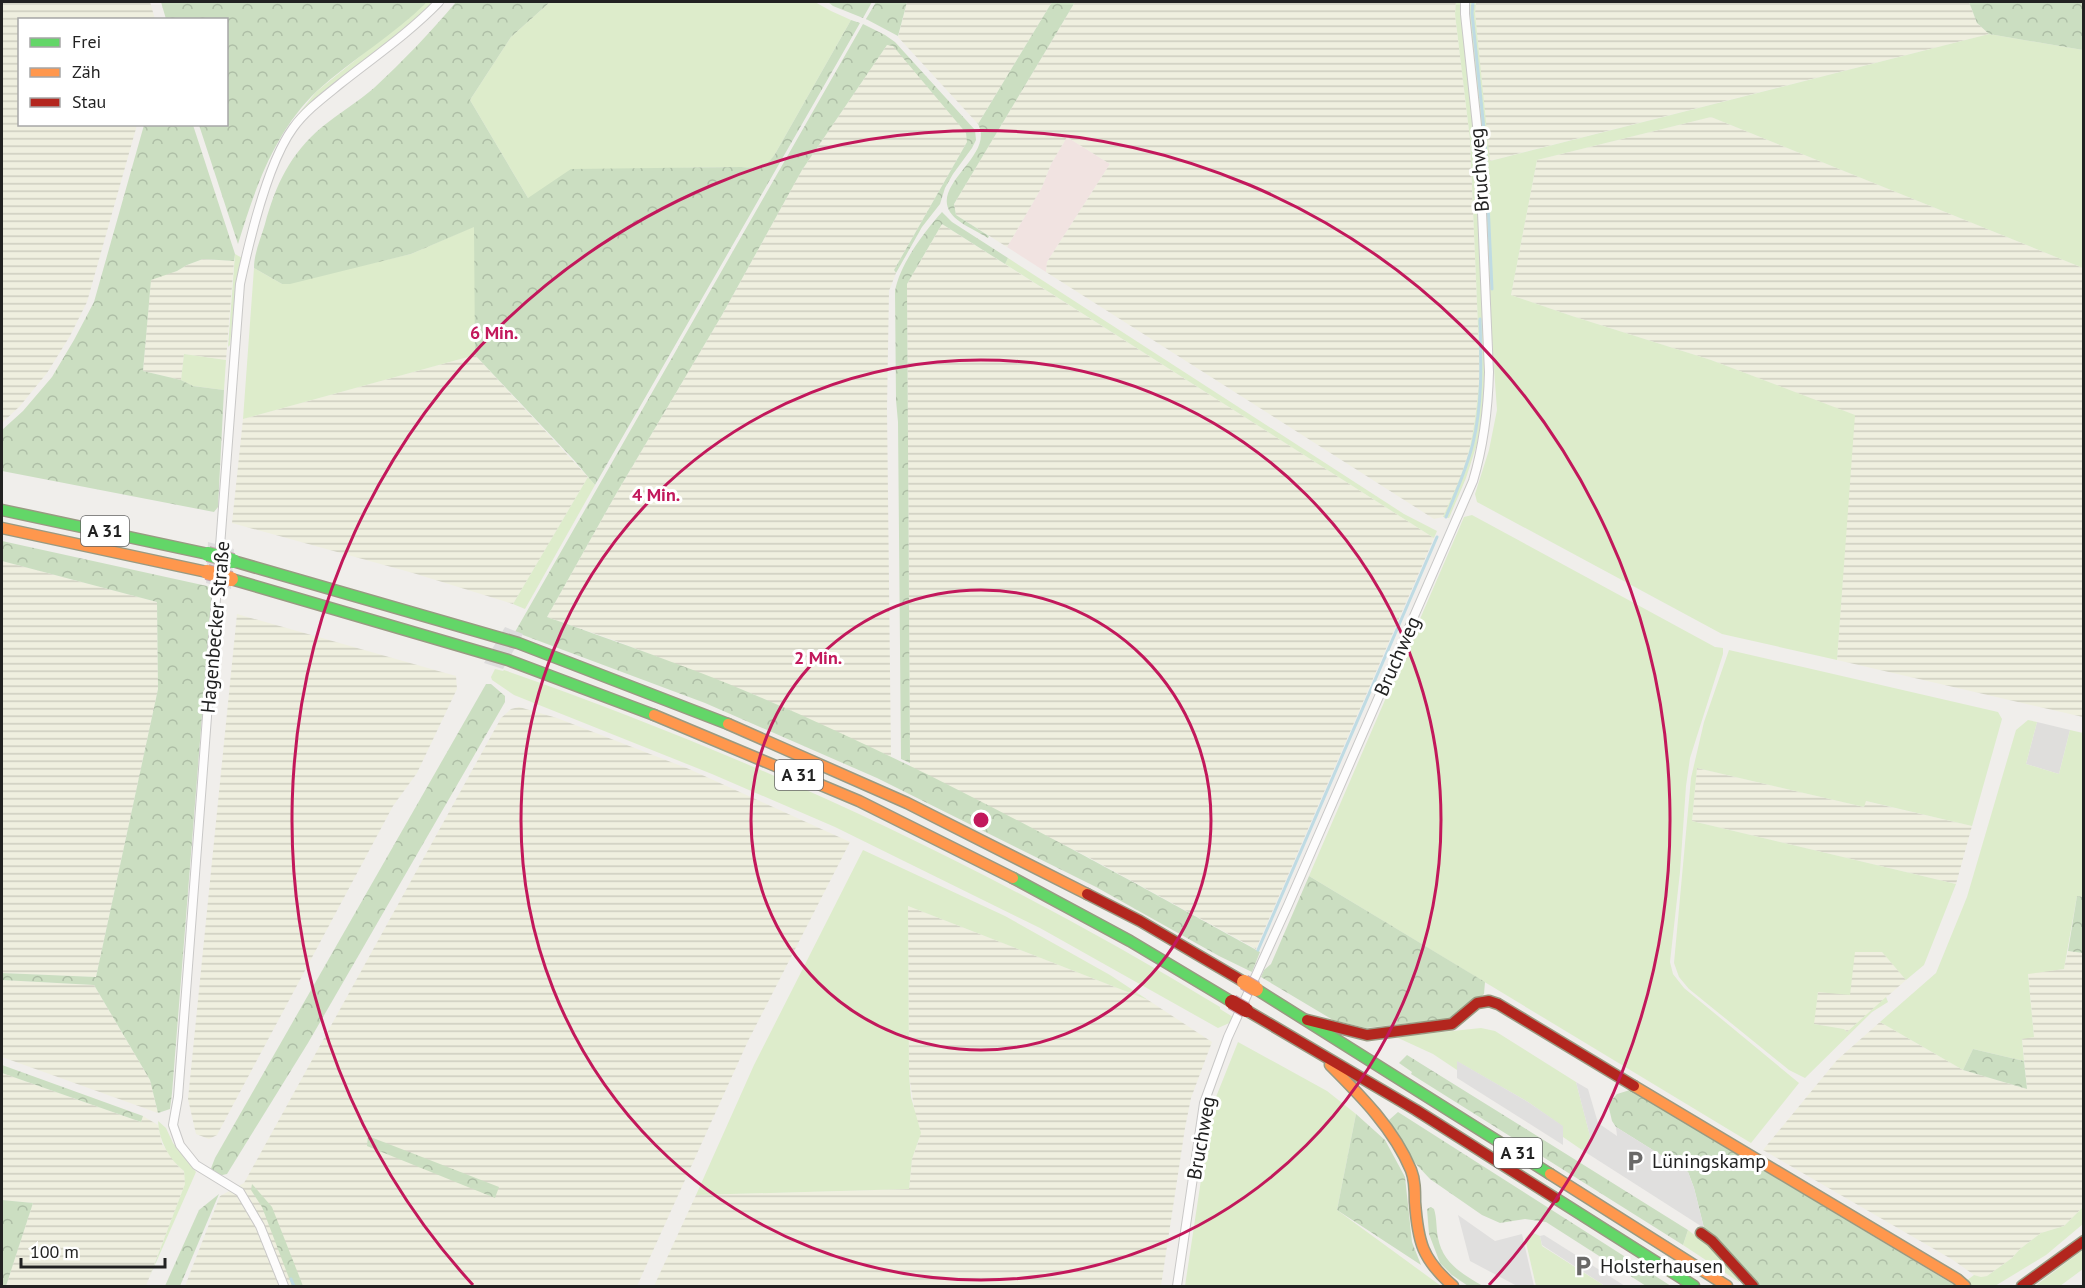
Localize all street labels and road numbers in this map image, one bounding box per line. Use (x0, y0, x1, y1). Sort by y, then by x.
street label: Bruchweg (1463, 127, 1495, 213)
road number: A 31 (81, 516, 129, 546)
street label: Hagenbecker Straße (195, 540, 235, 714)
street label: Bruchweg (1368, 612, 1426, 700)
road number: A 31 (775, 760, 823, 790)
street label: Bruchweg (1181, 1094, 1221, 1182)
road number: A 31 (1494, 1138, 1542, 1168)

